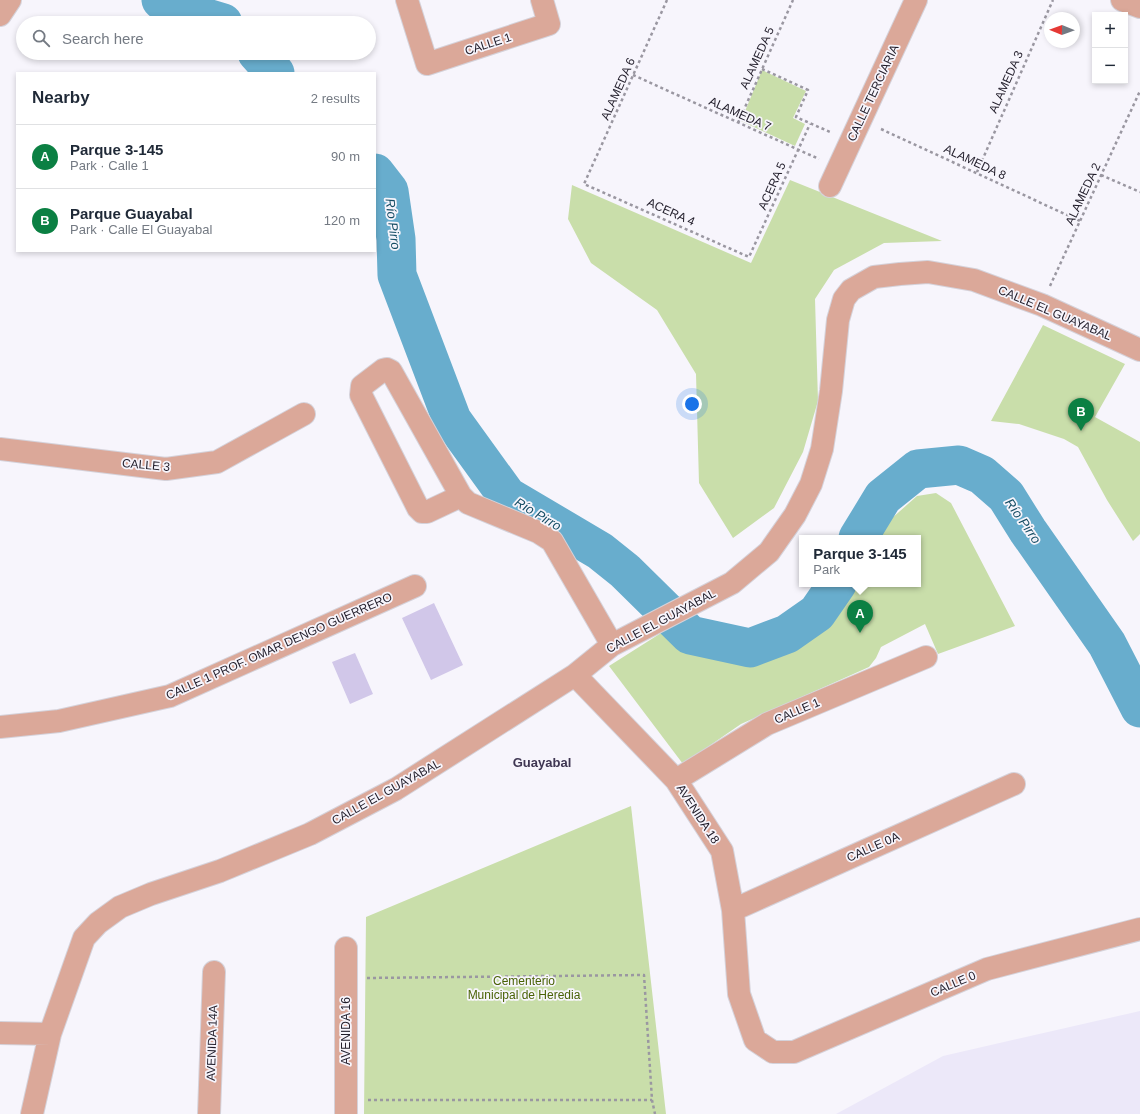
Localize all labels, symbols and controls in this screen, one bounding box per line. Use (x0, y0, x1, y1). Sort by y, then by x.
north arrow (1044, 12, 1080, 48)
map controls (1092, 12, 1128, 84)
button: + (1092, 12, 1128, 48)
search box (16, 16, 376, 60)
street label: ALAMEDA 5 (737, 24, 777, 91)
icon: search (30, 27, 52, 49)
text: Search here (62, 30, 144, 47)
street label: CALLE 1 (463, 30, 513, 58)
street label: CALLE TERCIARIA (844, 42, 902, 144)
street label: ALAMEDA 3 (986, 48, 1026, 115)
button: − (1092, 48, 1128, 84)
street label: ALAMEDA 6 (598, 55, 638, 122)
text: Nearby (32, 88, 90, 107)
text: 2 results (311, 91, 360, 106)
street label: ALAMEDA 7 (707, 94, 774, 134)
text: Parque 3-145 (70, 141, 163, 158)
street label: ALAMEDA 8 (942, 142, 1008, 183)
text: A (40, 149, 50, 164)
text: 90 m (331, 149, 360, 164)
text: Park · Calle 1 (70, 158, 149, 173)
street label: ACERA 5 (755, 160, 789, 212)
street label: ALAMEDA 2 (1063, 161, 1104, 227)
street label: ACERA 4 (645, 195, 697, 229)
water label: Río Pirro (382, 198, 404, 250)
text: Parque Guayabal (70, 205, 193, 222)
text: B (40, 213, 50, 228)
text: 120 m (324, 213, 360, 228)
text: Park · Calle El Guayabal (70, 222, 212, 237)
street label: CALLE EL GUAYABAL (996, 283, 1114, 343)
your location (682, 394, 702, 414)
pin: B (1068, 398, 1094, 431)
street label: CALLE 3 (121, 456, 171, 474)
water label: Río Pirro (512, 494, 564, 534)
water label: Río Pirro (1002, 496, 1044, 546)
popup (799, 535, 921, 587)
text: Parque 3-145 (813, 545, 907, 562)
text: Park (813, 562, 840, 577)
street label: CALLE EL GUAYABAL (604, 586, 718, 656)
street label: CALLE 1 PROF. OMAR DENGO GUERRERO (164, 590, 394, 702)
pin: A (847, 600, 873, 633)
street label: CALLE 1 (772, 695, 822, 727)
district label: Guayabal (513, 755, 571, 770)
street label: CALLE EL GUAYABAL (329, 756, 443, 828)
street label: AVENIDA 18 (674, 782, 723, 847)
street label: CALLE 0A (845, 829, 901, 865)
street label: CALLE 0 (928, 968, 978, 1000)
park label: Cementerio Municipal de Heredia (468, 974, 581, 1002)
street label: AVENIDA 16 (339, 997, 353, 1065)
street label: AVENIDA 14A (204, 1005, 220, 1081)

